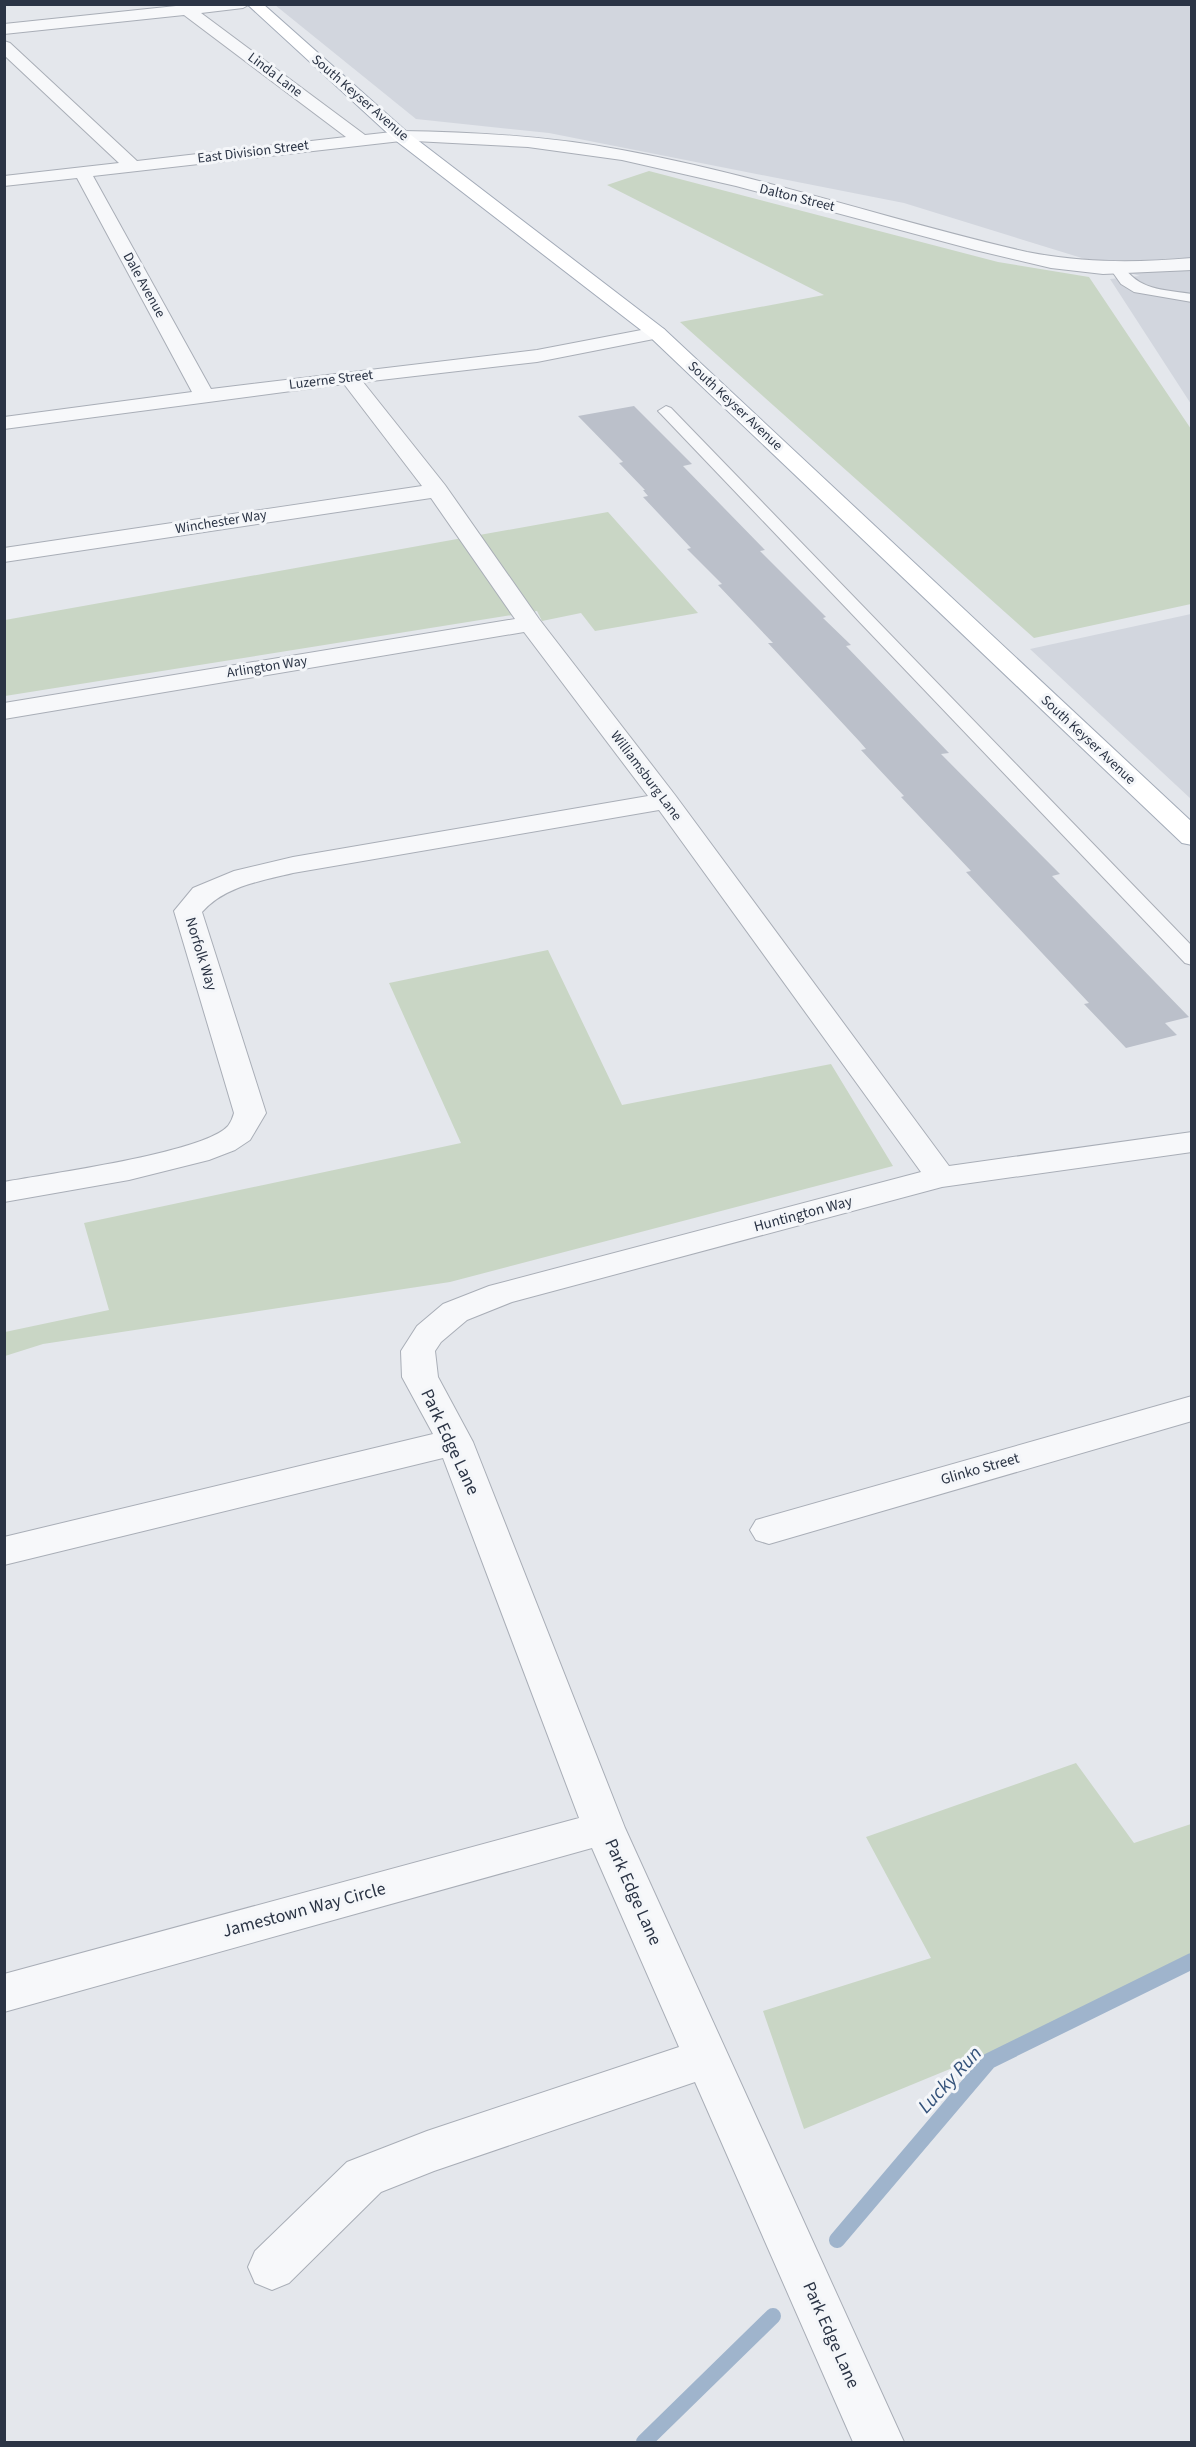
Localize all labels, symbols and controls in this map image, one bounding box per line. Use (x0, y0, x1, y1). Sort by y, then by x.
street label: Linda Lane (243, 48, 307, 102)
street label: South Keyser Avenue (307, 50, 413, 146)
street label: East Division Street (196, 135, 310, 169)
street label: Dalton Street (757, 179, 837, 217)
street label: Dale Avenue (118, 249, 170, 321)
street label: South Keyser Avenue (683, 357, 787, 455)
street label: Luzerne Street (288, 365, 374, 395)
street label: Winchester Way (174, 505, 269, 539)
street label: Arlington Way (225, 651, 309, 683)
street label: South Keyser Avenue (1036, 691, 1140, 789)
street label: Williamsburg Lane (606, 727, 686, 825)
street label: Norfolk Way (180, 915, 222, 993)
street label: Huntington Way (752, 1191, 854, 1237)
street label: Park Edge Lane (414, 1385, 486, 1499)
street label: Glinko Street (938, 1448, 1022, 1490)
street label: Park Edge Lane (598, 1835, 668, 1949)
street label: Jamestown Way Circle (220, 1876, 388, 1944)
water label: Lucky Run (912, 2040, 988, 2120)
street label: Park Edge Lane (796, 2278, 866, 2392)

